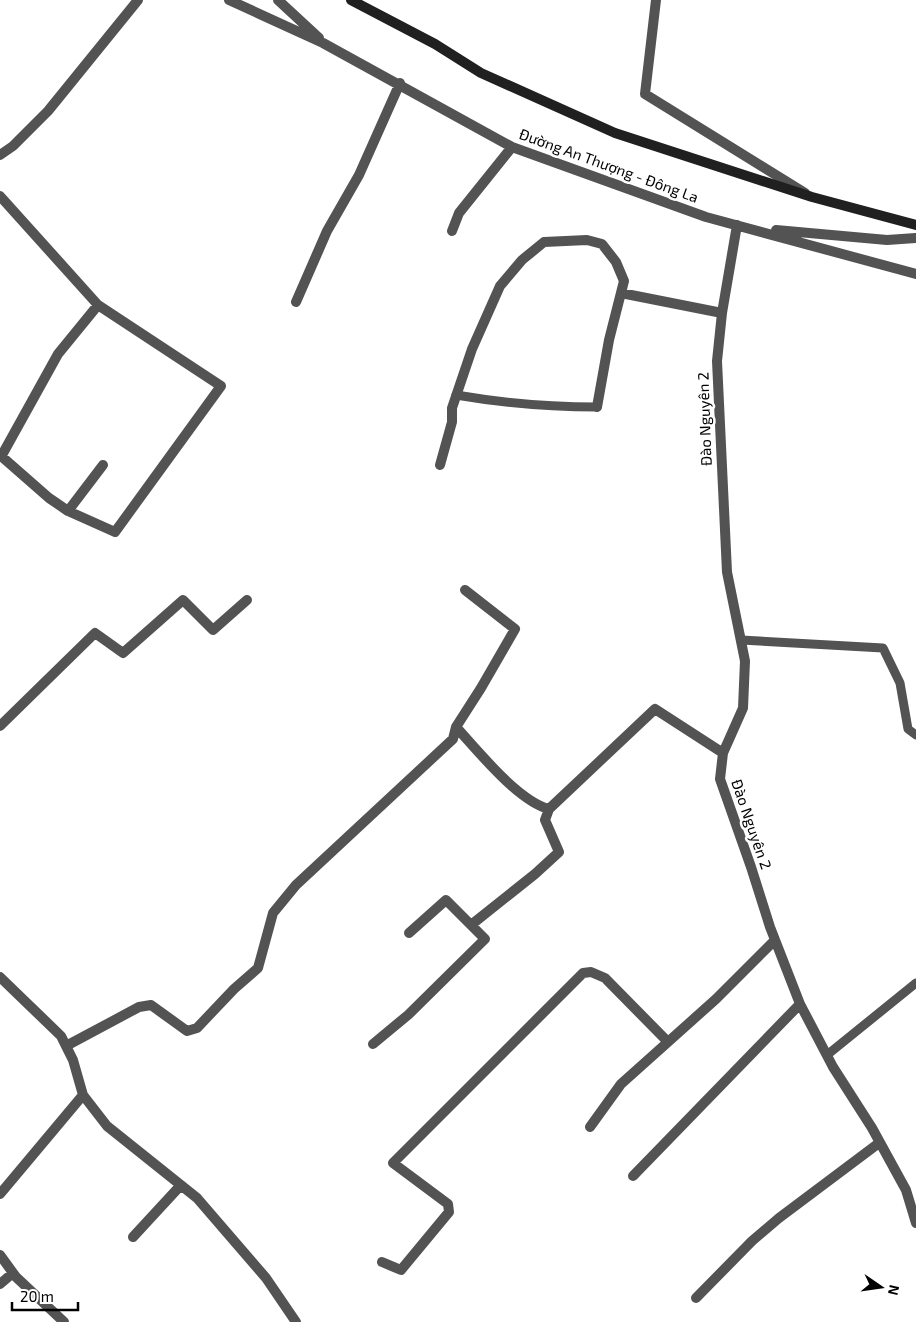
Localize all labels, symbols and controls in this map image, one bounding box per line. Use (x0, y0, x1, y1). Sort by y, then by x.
street label: Đường An Thượng - Đông La (517, 124, 701, 206)
street label: Đào Nguyên 2 (693, 372, 715, 466)
street label: Đào Nguyên 2 (728, 777, 776, 871)
north arrow (856, 1262, 906, 1312)
scale bar (12, 1280, 79, 1312)
text: N (885, 1283, 904, 1297)
text: 20 m (20, 1287, 54, 1305)

